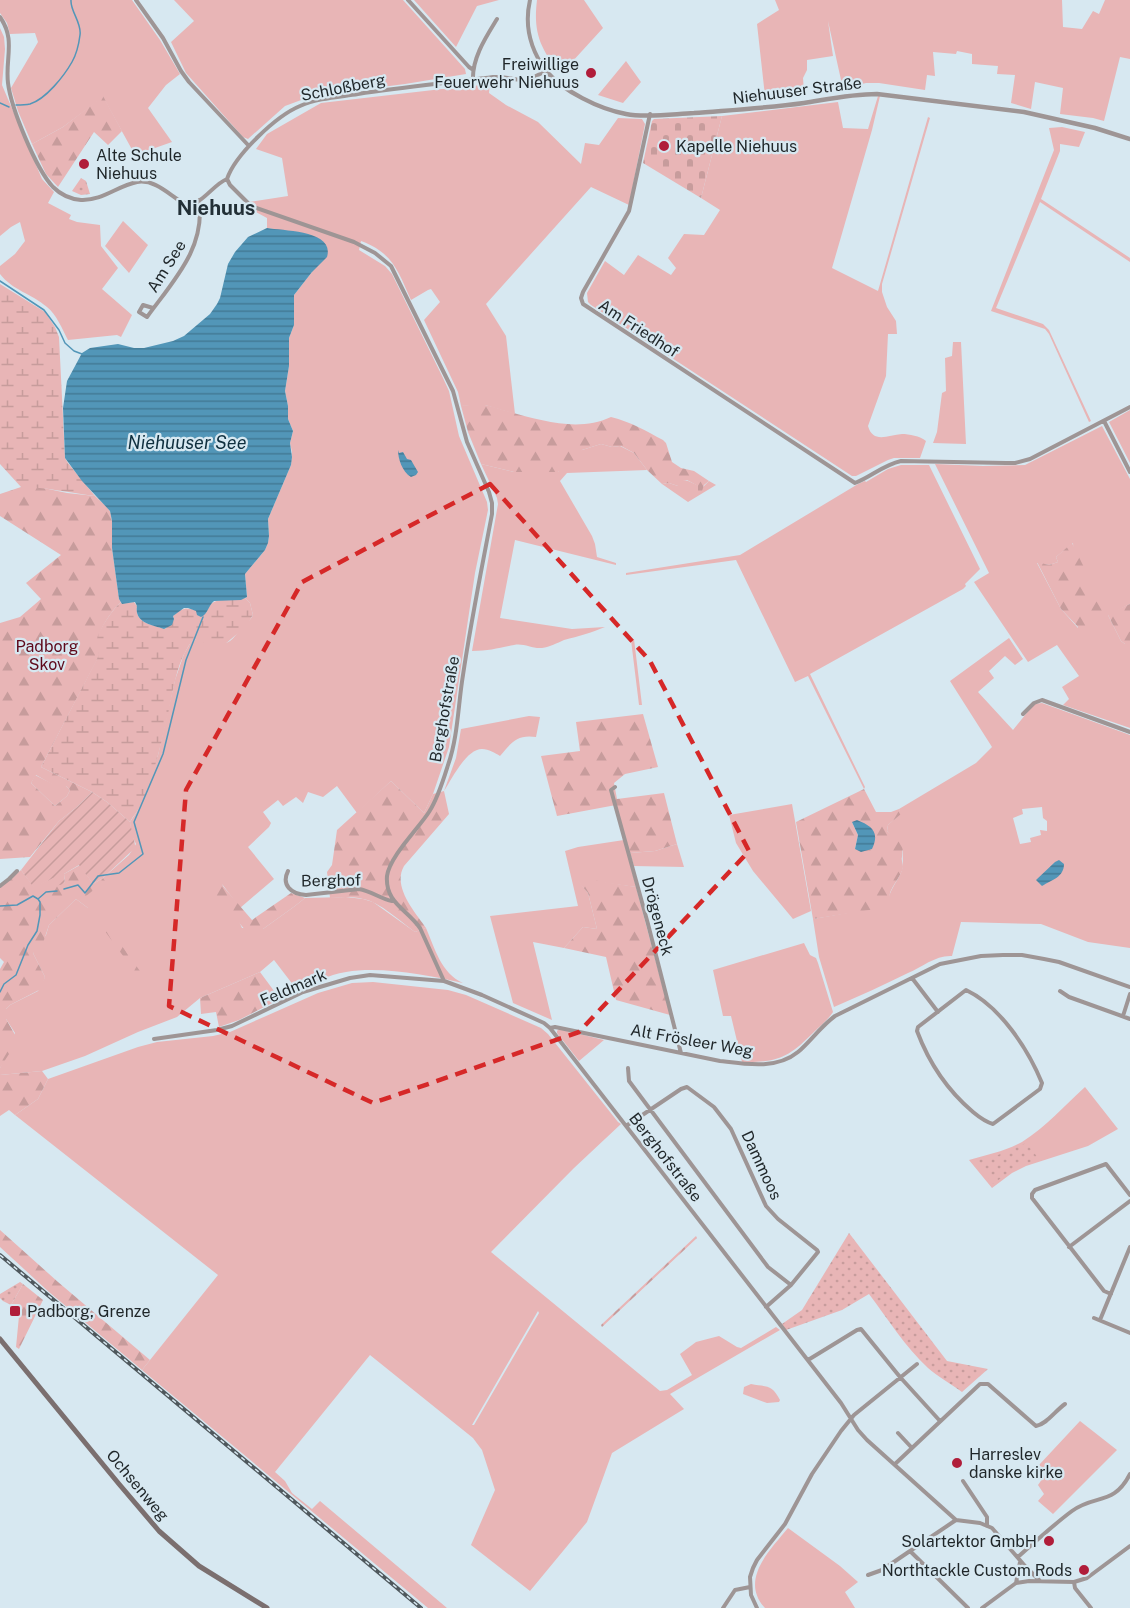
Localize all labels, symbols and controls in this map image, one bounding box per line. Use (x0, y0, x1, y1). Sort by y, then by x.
place label: Freiwillige Feuerwehr Niehuus (434, 55, 579, 92)
marker: Freiwillige Feuerwehr Niehuus (584, 66, 598, 80)
street label: Schloßberg (299, 70, 387, 105)
street label: Niehuuser Straße (731, 73, 863, 108)
place label: Kapelle Niehuus (676, 137, 797, 156)
marker: Kapelle Niehuus (657, 139, 671, 153)
place label: Alte Schule Niehuus (96, 146, 182, 183)
marker: Alte Schule Niehuus (77, 157, 91, 171)
district label: Niehuus (177, 196, 255, 220)
street label: Am See (143, 237, 190, 296)
street label: Am Friedhof (595, 295, 682, 361)
water label: Niehuuser See (128, 432, 247, 453)
park label: Padborg Skov (15, 637, 79, 674)
street label: Berghofstraße (426, 655, 463, 764)
street label: Berghof (301, 870, 361, 891)
street label: Drögeneck (638, 875, 677, 958)
street label: Feldmark (257, 965, 329, 1010)
street label: Alt Frösleer Weg (629, 1020, 755, 1061)
street label: Berghofstraße (625, 1109, 706, 1205)
street label: Dammoos (737, 1128, 786, 1203)
place label: Padborg, Grenze (27, 1302, 151, 1321)
marker: Padborg, Grenze (8, 1304, 22, 1318)
place label: Harreslev danske kirke (969, 1445, 1063, 1482)
street label: Ochsenweg (102, 1446, 173, 1525)
marker: Harreslev danske kirke (950, 1456, 964, 1470)
place label: Solartektor GmbH (901, 1532, 1037, 1551)
marker: Solartektor GmbH (1042, 1534, 1056, 1548)
place label: Northtackle Custom Rods (882, 1561, 1072, 1580)
marker: Northtackle Custom Rods (1077, 1563, 1091, 1577)

